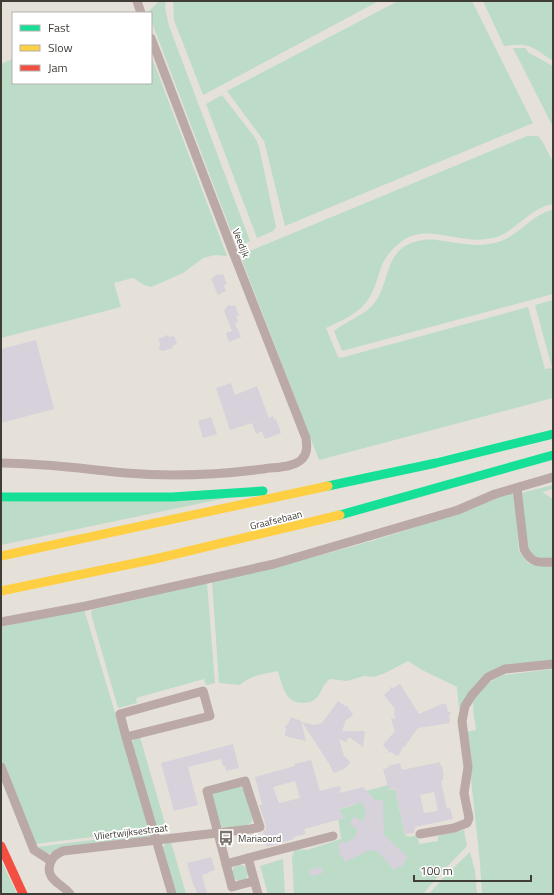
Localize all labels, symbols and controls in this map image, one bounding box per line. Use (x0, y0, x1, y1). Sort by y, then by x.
legend (12, 12, 152, 84)
text: Fast (48, 18, 71, 37)
text: Slow (48, 38, 73, 57)
text: Jam (48, 58, 68, 77)
street label: Veedijk (229, 226, 253, 260)
street label: Graafsebaan (248, 506, 304, 534)
street label: Vliertwijksestraat (93, 820, 169, 844)
bus stop icon: Mariaoord (217, 829, 235, 847)
place label: Mariaoord (238, 831, 281, 846)
scale bar (414, 857, 531, 883)
text: 100 m (420, 861, 453, 880)

